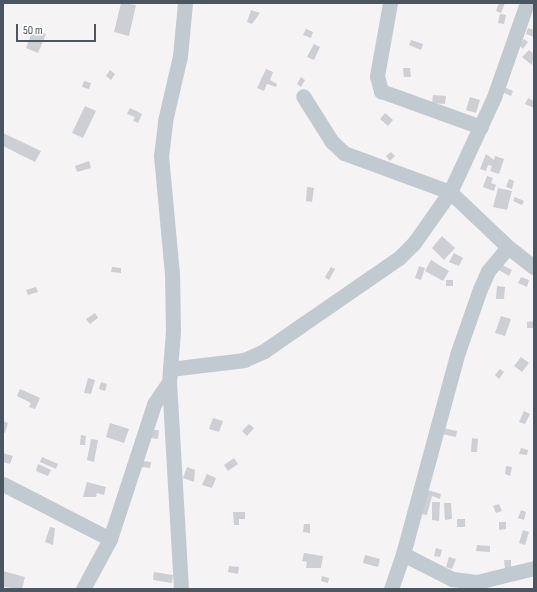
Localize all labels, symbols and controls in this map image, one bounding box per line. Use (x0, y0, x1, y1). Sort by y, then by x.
scale bar (18, 16, 98, 42)
text: 50 m (23, 23, 43, 38)

